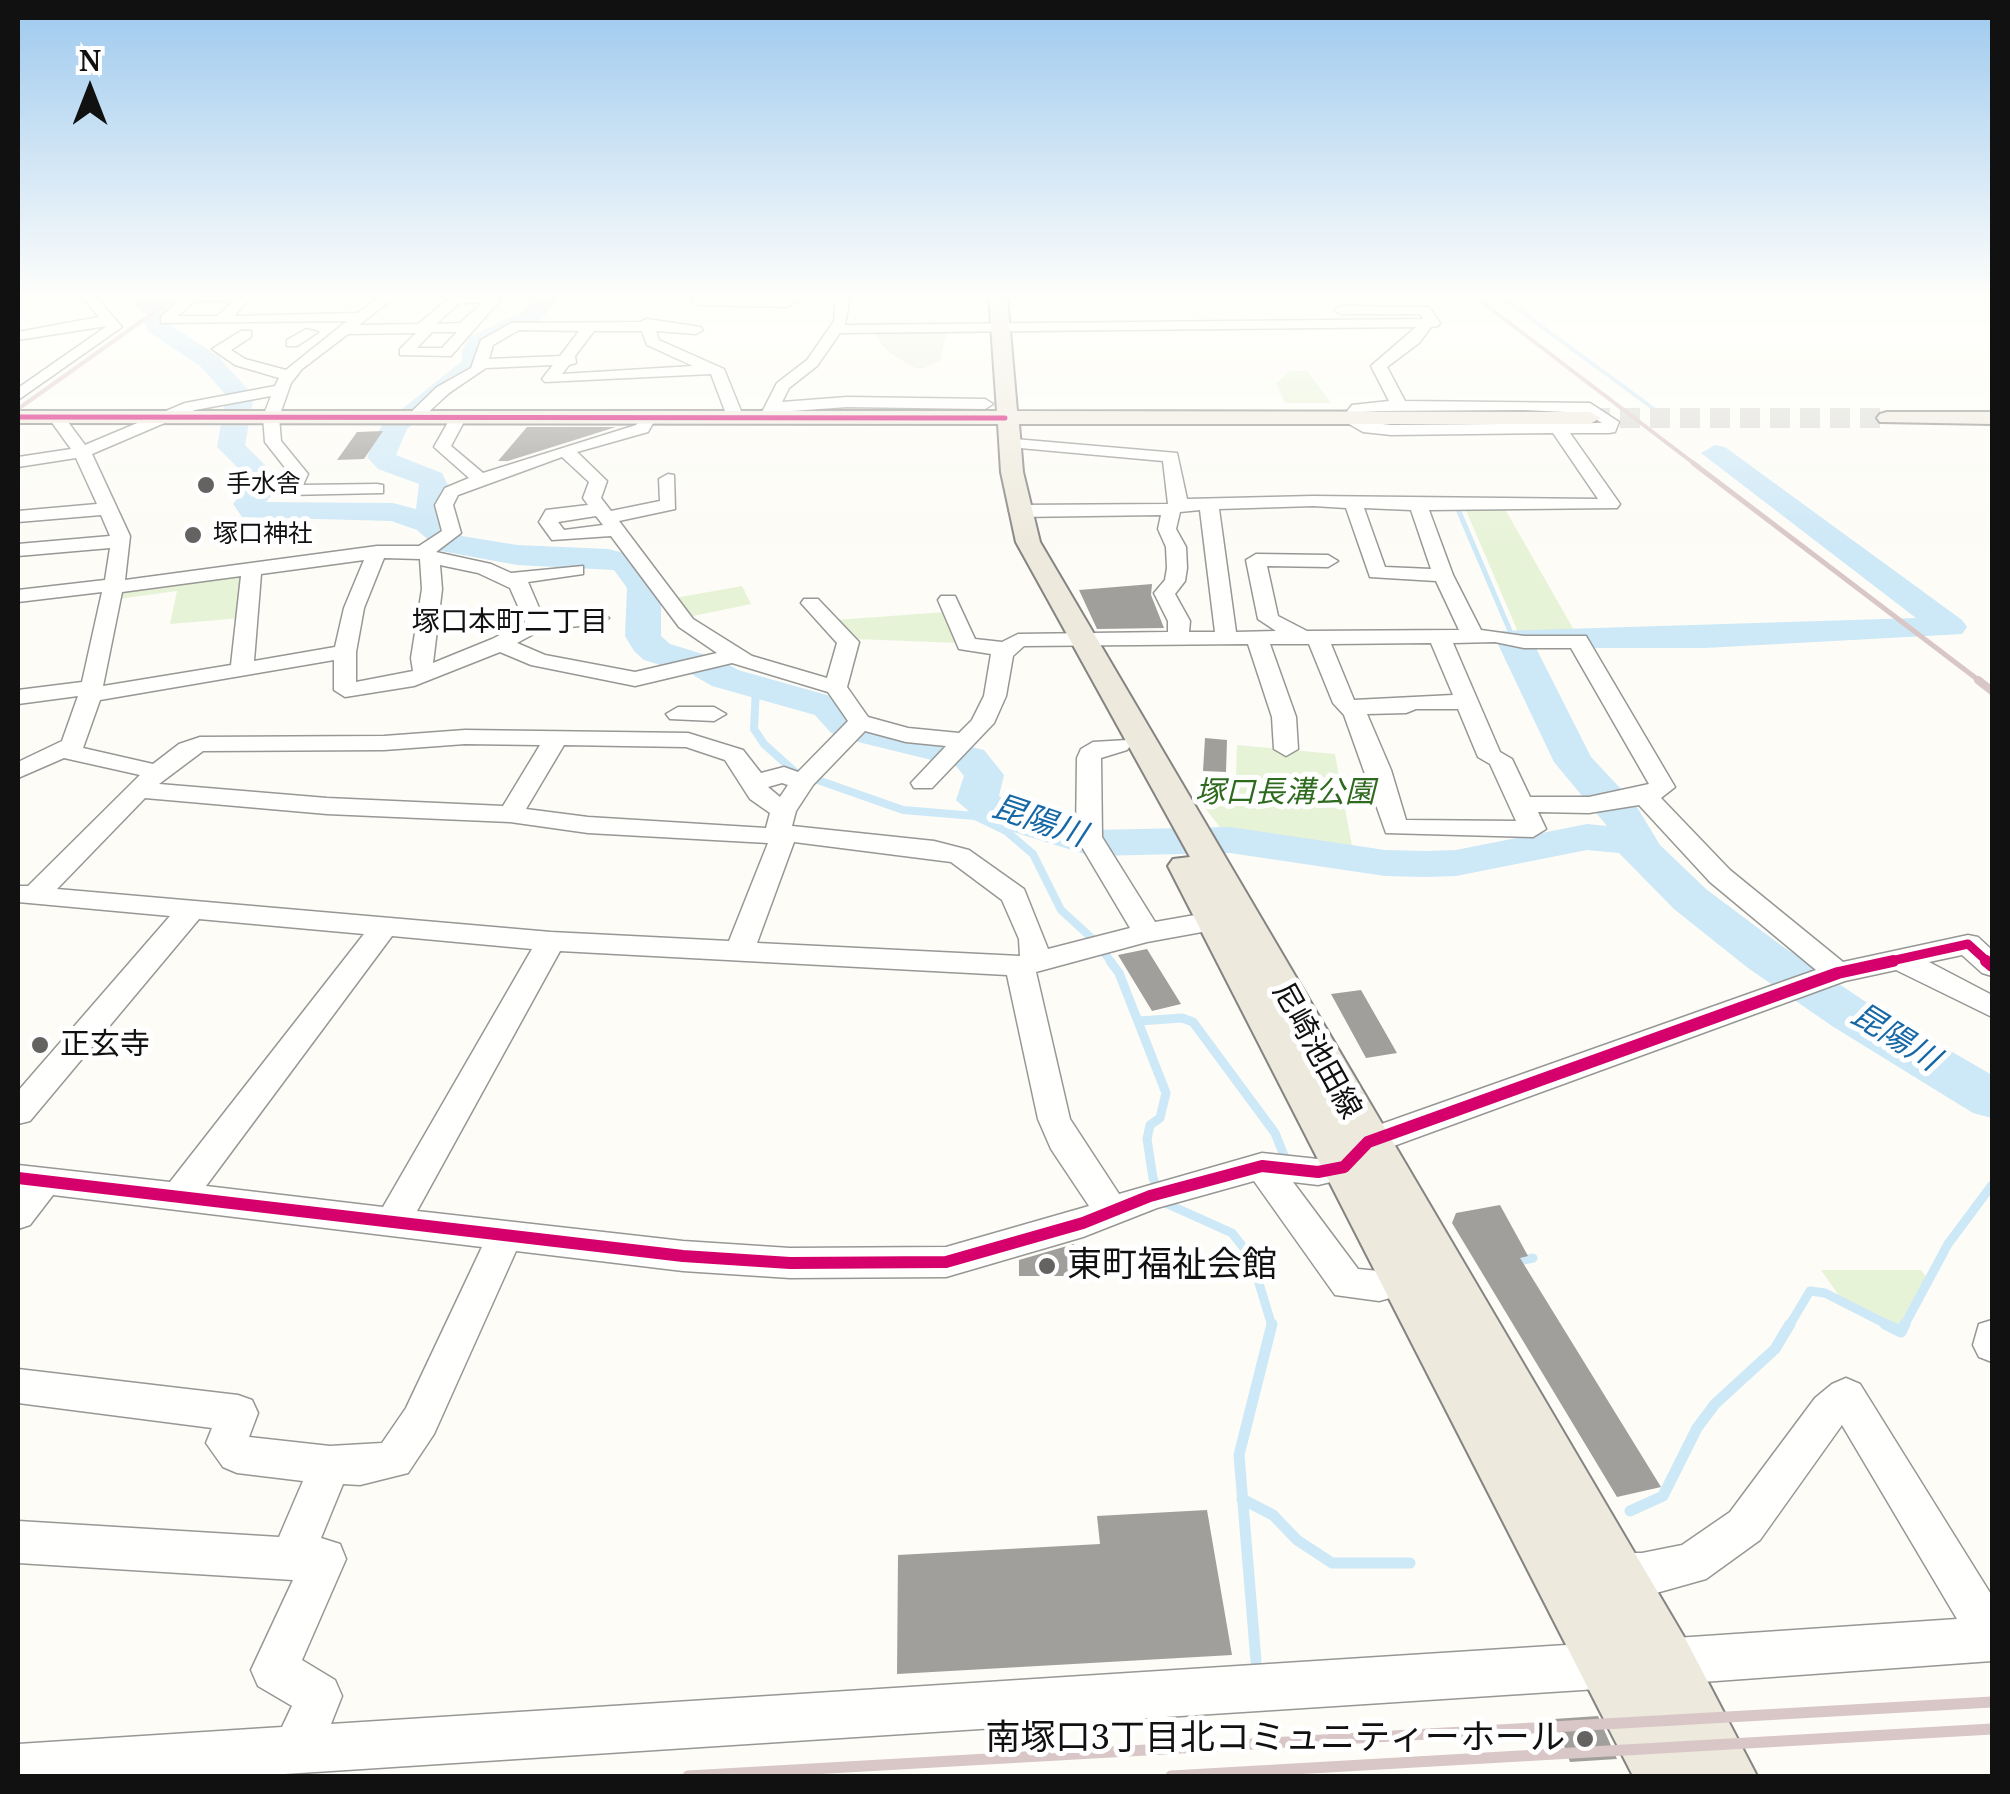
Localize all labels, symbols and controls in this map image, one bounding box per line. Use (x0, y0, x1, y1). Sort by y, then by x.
north arrow (40, 40, 140, 140)
text: N (79, 41, 101, 79)
place label: 手水舎 (226, 470, 301, 500)
marker: 手水舎 (195, 474, 217, 496)
place label: 塚口神社 (213, 520, 313, 550)
marker: 塚口神社 (182, 524, 204, 546)
district label: 塚口本町二丁目 (412, 606, 608, 640)
park label: 塚口長溝公園 (1195, 775, 1375, 811)
water label: 昆陽川 (987, 788, 1091, 856)
street label: 尼崎池田線 (1264, 977, 1368, 1125)
water label: 昆陽川 (1844, 996, 1946, 1080)
place label: 正玄寺 (60, 1027, 150, 1063)
marker: 正玄寺 (29, 1034, 51, 1056)
place label: 東町福祉会館 (1067, 1245, 1277, 1287)
marker: 東町福祉会館 (1036, 1255, 1058, 1277)
place label: 南塚口3丁目北コミュニティーホール (985, 1718, 1565, 1760)
marker: 南塚口3丁目北コミュニティーホール (1574, 1728, 1596, 1750)

